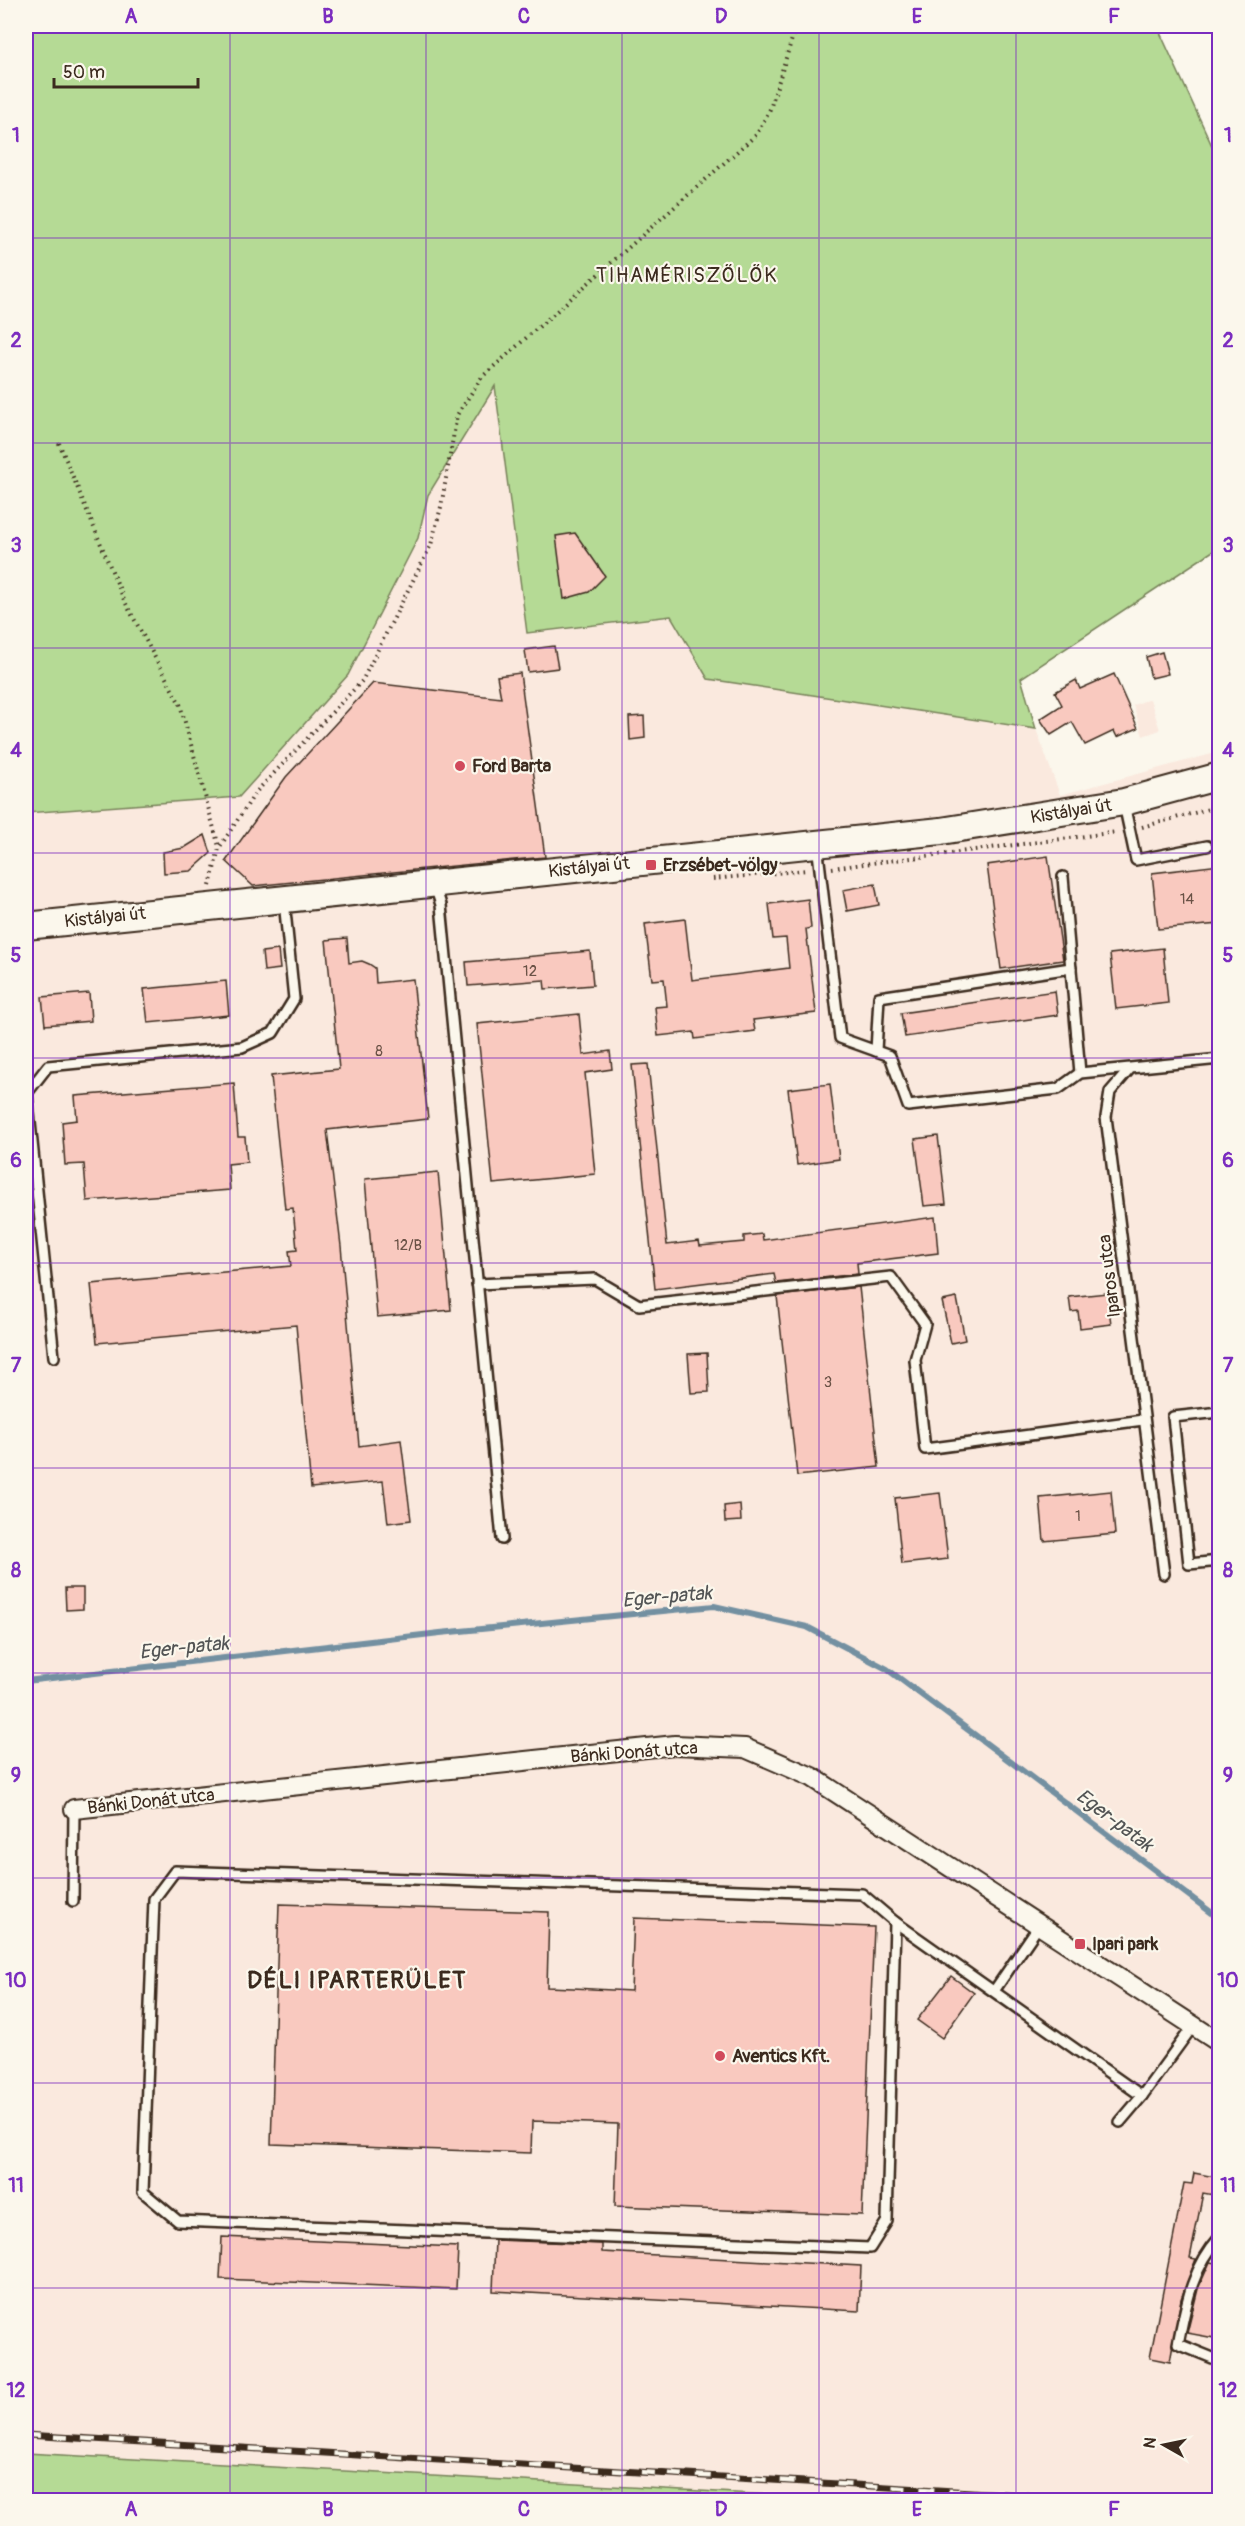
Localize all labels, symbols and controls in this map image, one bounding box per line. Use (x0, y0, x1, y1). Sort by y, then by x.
text: A (125, 4, 138, 29)
text: B (322, 4, 334, 29)
text: C (518, 4, 530, 29)
text: D (715, 4, 728, 29)
text: E (912, 4, 923, 29)
text: F (1108, 4, 1120, 29)
scale bar (54, 51, 198, 89)
text: 50 m (63, 61, 105, 84)
text: 1 (12, 123, 20, 148)
text: 1 (1224, 123, 1232, 148)
district label: TIHAMÉRISZŐLŐK (596, 263, 778, 288)
text: 2 (10, 328, 22, 353)
text: 2 (1222, 328, 1234, 353)
text: 3 (10, 533, 22, 558)
text: 3 (1222, 533, 1234, 558)
text: 4 (10, 738, 22, 763)
text: 4 (1222, 738, 1234, 763)
place label: Ford Barta (472, 755, 552, 778)
marker: Ford Barta (453, 759, 467, 773)
street label: Kistályai út (1029, 794, 1114, 829)
street label: Kistályai út (547, 852, 632, 883)
place label: Erzsébet-völgy (663, 854, 778, 877)
marker: Erzsébet-völgy (644, 858, 658, 872)
house number: 14 (1180, 890, 1195, 909)
street label: Kistályai út (63, 902, 148, 933)
text: 5 (11, 943, 22, 968)
text: 5 (1223, 943, 1234, 968)
house number: 12 (523, 962, 537, 981)
house number: 8 (375, 1042, 383, 1061)
text: 6 (10, 1148, 22, 1173)
text: 6 (1222, 1148, 1234, 1173)
street label: Iparos utca (1093, 1233, 1126, 1319)
house number: 12/B (394, 1236, 422, 1255)
text: 7 (11, 1353, 22, 1378)
text: 7 (1223, 1353, 1234, 1378)
house number: 3 (824, 1373, 832, 1392)
house number: 1 (1075, 1507, 1081, 1526)
text: 8 (11, 1558, 21, 1583)
text: 8 (1223, 1558, 1233, 1583)
water label: Eger-patak (621, 1580, 715, 1613)
water label: Eger-patak (138, 1630, 232, 1665)
street label: Bánki Donát utca (570, 1737, 699, 1768)
text: 9 (11, 1763, 21, 1788)
text: 9 (1223, 1763, 1233, 1788)
street label: Bánki Donát utca (86, 1783, 216, 1820)
water label: Eger-patak (1071, 1783, 1159, 1858)
place label: Ipari park (1092, 1933, 1159, 1956)
marker: Ipari park (1073, 1937, 1087, 1951)
district label: DÉLI IPARTERÜLET (247, 1966, 467, 1995)
text: 10 (5, 1968, 27, 1993)
text: 10 (1217, 1968, 1239, 1993)
place label: Aventics Kft. (732, 2045, 830, 2068)
marker: Aventics Kft. (713, 2049, 727, 2063)
text: 11 (8, 2173, 24, 2198)
text: 11 (1220, 2173, 1236, 2198)
text: 12 (7, 2378, 26, 2403)
text: 12 (1219, 2378, 1238, 2403)
north arrow (1134, 2415, 1194, 2475)
text: N (1139, 2436, 1161, 2450)
text: A (125, 2497, 138, 2522)
text: B (322, 2497, 334, 2522)
text: C (518, 2497, 530, 2522)
text: D (715, 2497, 728, 2522)
text: E (912, 2497, 923, 2522)
text: F (1108, 2497, 1120, 2522)

